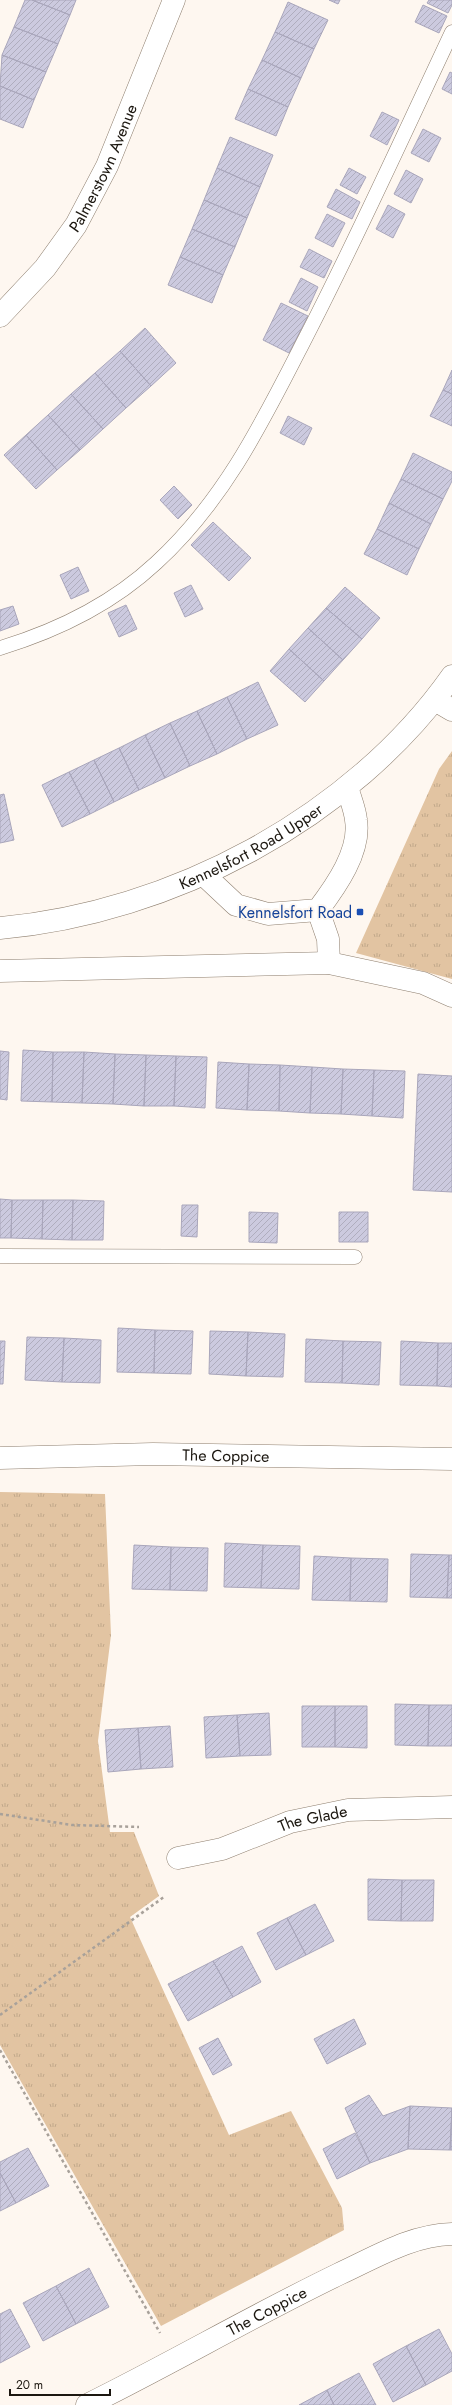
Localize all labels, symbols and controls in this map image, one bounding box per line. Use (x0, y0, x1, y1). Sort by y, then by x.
street label: Palmerstown Avenue (63, 101, 143, 237)
street label: Kennelsfort Road Upper (175, 798, 328, 895)
place label: Kennelsfort Road (238, 901, 352, 924)
marker: Kennelsfort Road (355, 907, 365, 917)
street label: The Coppice (182, 1443, 270, 1468)
street label: The Glade (275, 1799, 349, 1838)
street label: The Coppice (223, 2281, 311, 2342)
scale bar (10, 2371, 110, 2397)
text: 20 m (16, 2376, 43, 2394)

